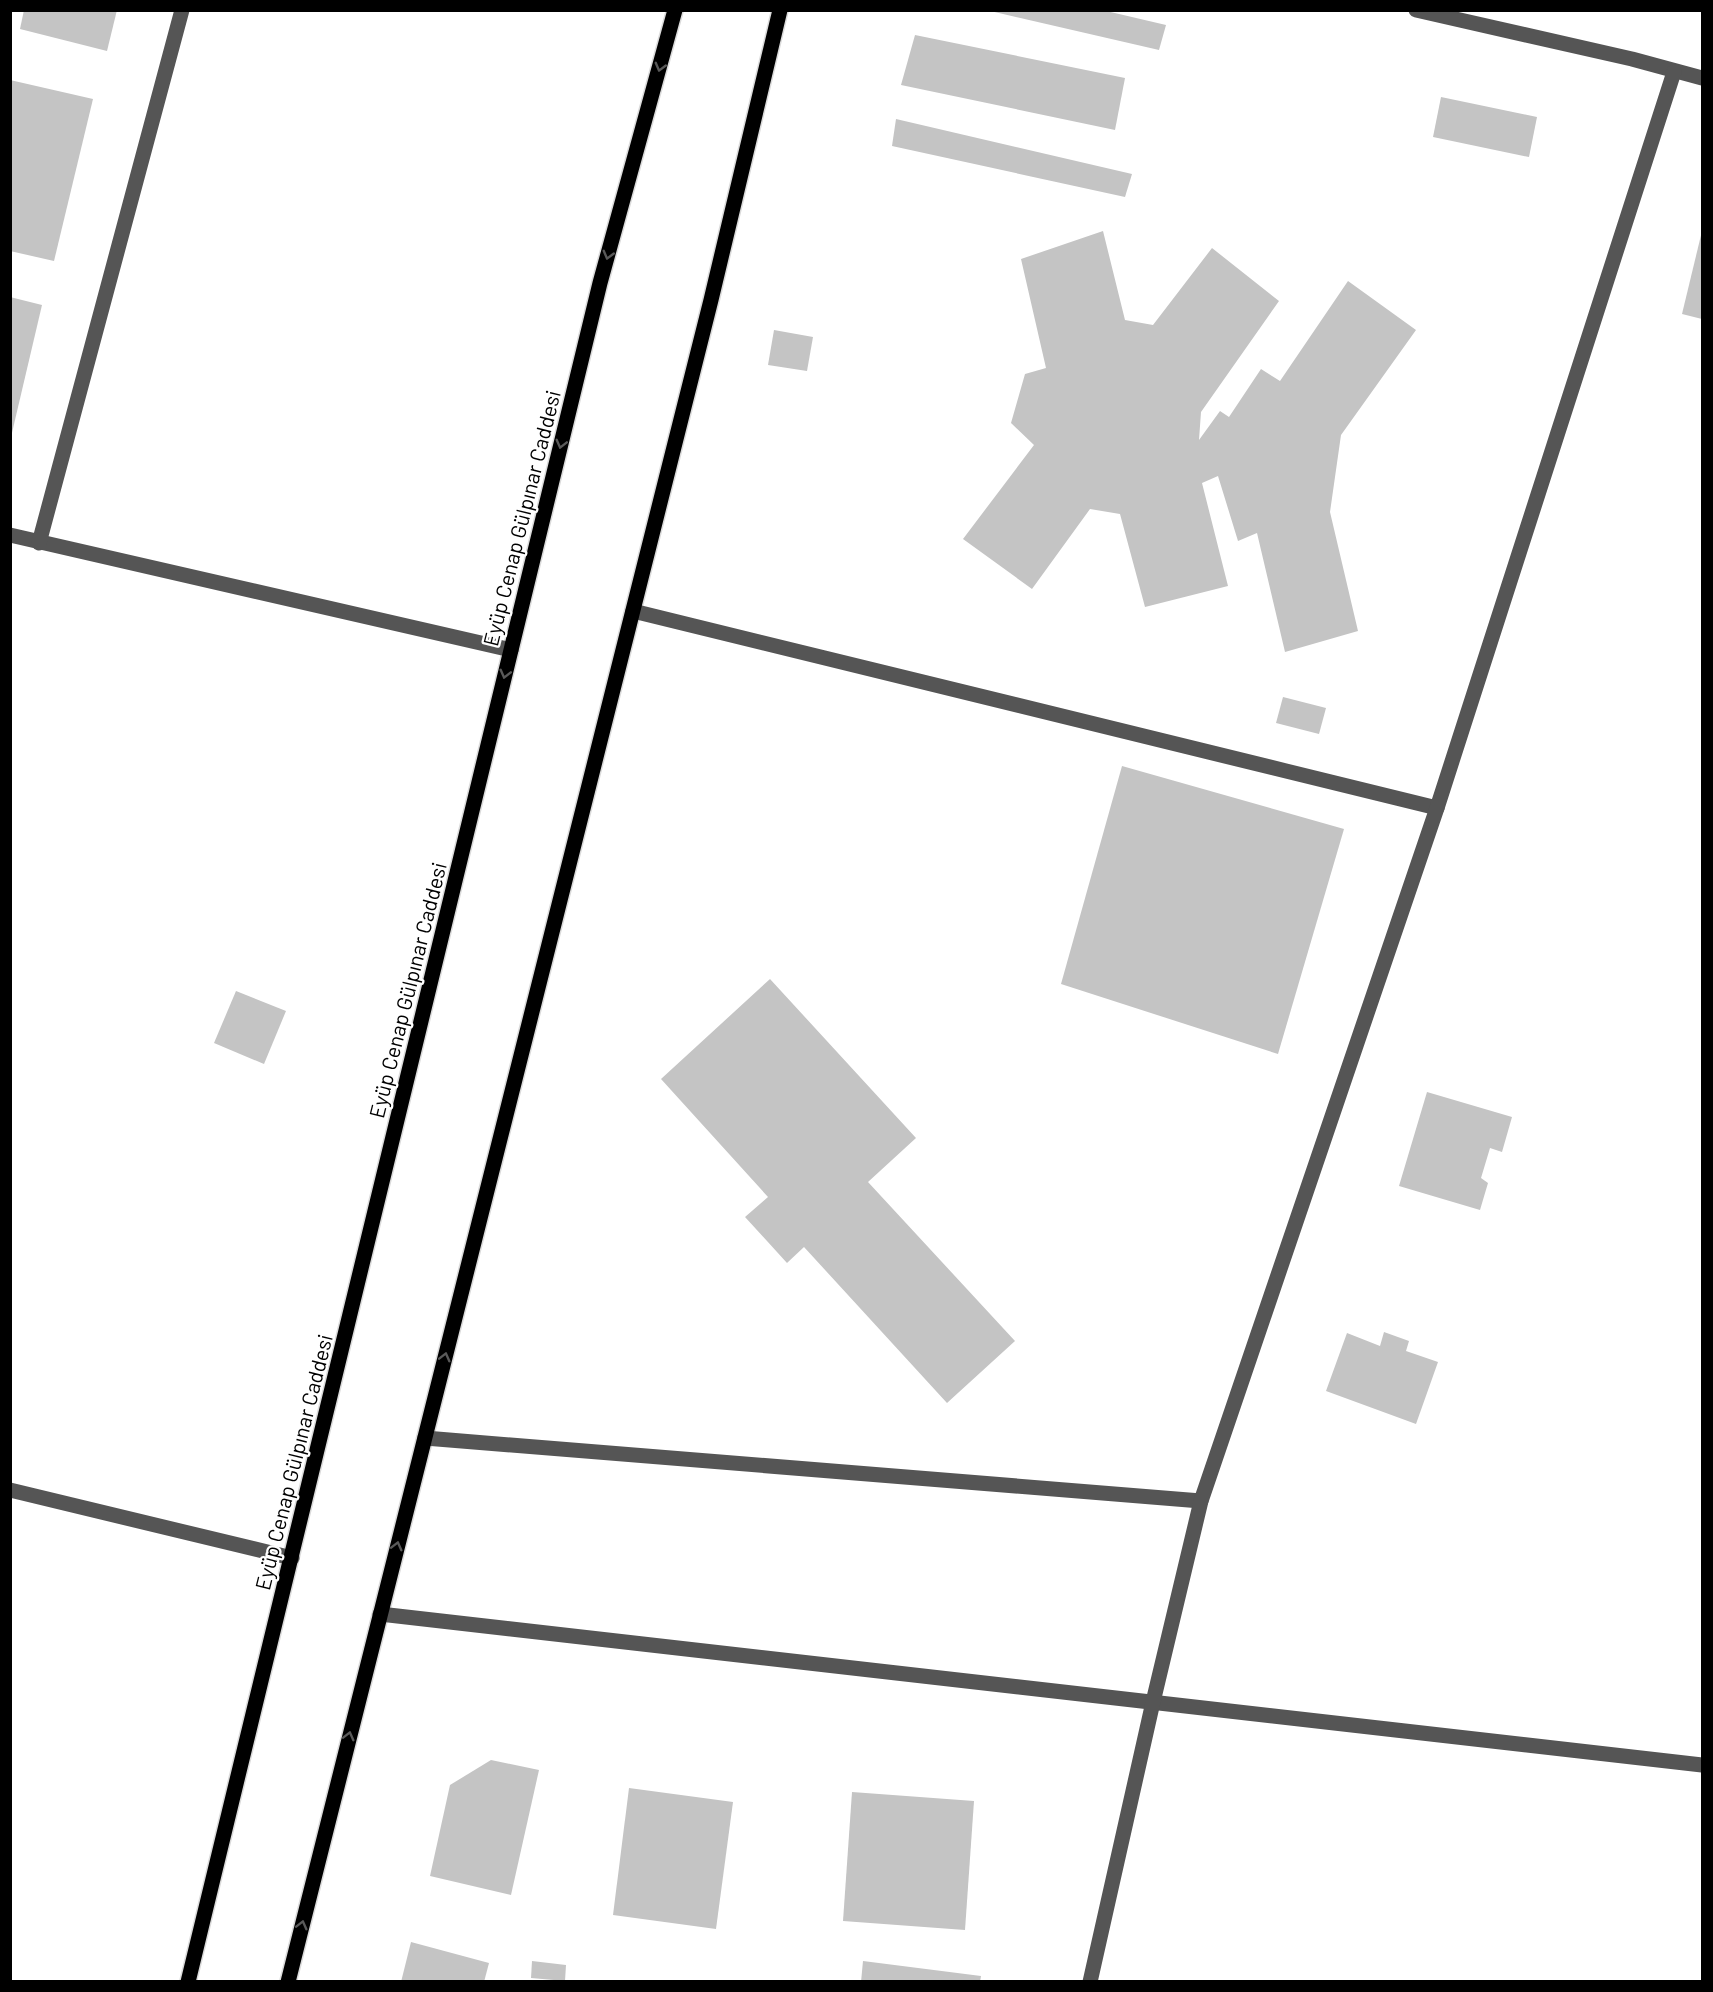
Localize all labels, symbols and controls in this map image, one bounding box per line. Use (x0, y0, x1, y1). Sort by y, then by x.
one-way arrow (654, 62, 667, 72)
one-way arrow (602, 250, 615, 260)
street label: Eyüp Cenap Gülpınar Caddesi (477, 387, 565, 649)
one-way arrow (555, 439, 568, 449)
one-way arrow (499, 669, 512, 679)
street label: Eyüp Cenap Gülpınar Caddesi (363, 859, 451, 1121)
street label: Eyüp Cenap Gülpınar Caddesi (249, 1331, 337, 1593)
one-way arrow (437, 1353, 450, 1363)
one-way arrow (390, 1542, 402, 1552)
one-way arrow (342, 1731, 355, 1741)
one-way arrow (295, 1920, 307, 1931)

